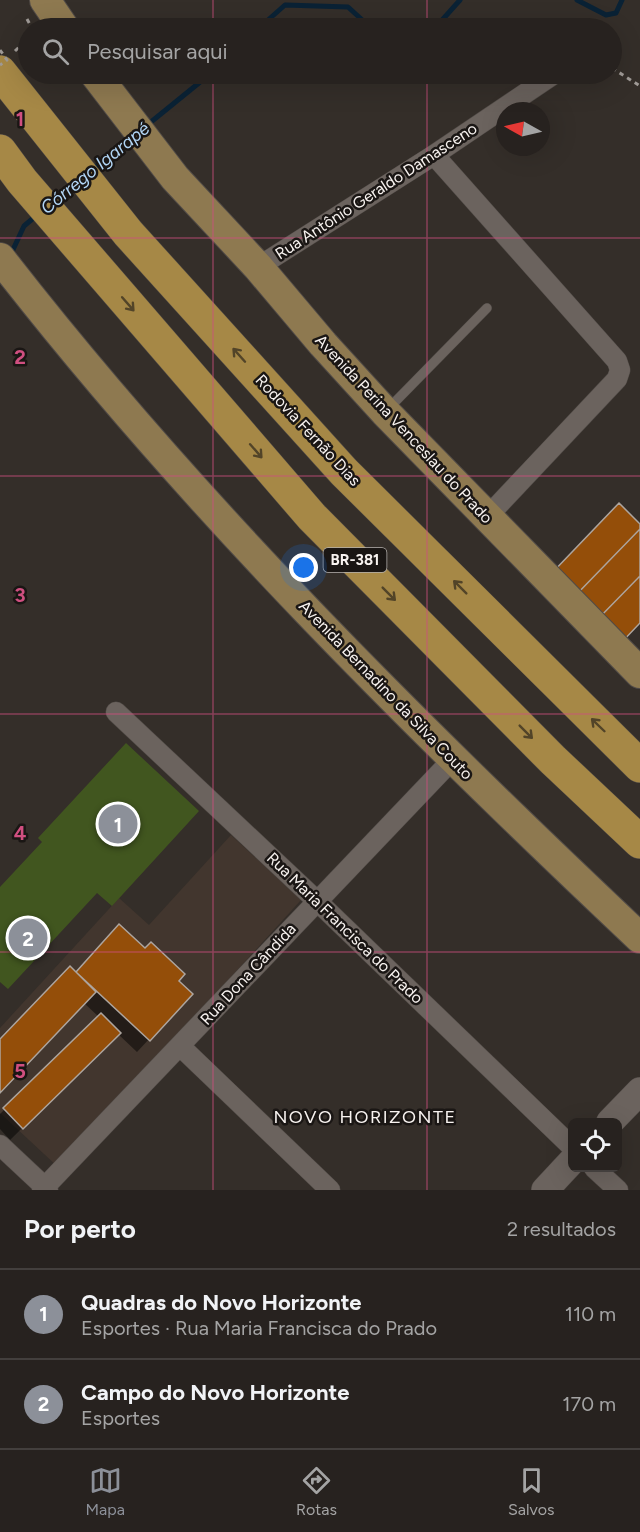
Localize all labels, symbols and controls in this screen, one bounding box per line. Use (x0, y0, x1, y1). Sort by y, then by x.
search box (18, 18, 622, 84)
icon: search (39, 35, 72, 68)
text: Pesquisar aqui (87, 38, 228, 65)
north arrow (496, 102, 550, 156)
text: 1 (16, 107, 24, 131)
water label: Córrego Igarapé (36, 117, 154, 219)
street label: Rua Antônio Geraldo Damasceno (272, 119, 480, 263)
one-way arrow (121, 296, 135, 311)
street label: Avenida Perina Venceslau do Prado (311, 331, 497, 527)
text: 2 (14, 345, 26, 369)
one-way arrow (232, 348, 246, 363)
street label: Rodovia Fernão Dias (252, 370, 364, 490)
one-way arrow (249, 443, 263, 458)
road number: BR-381 (324, 548, 386, 572)
your location (289, 553, 318, 582)
one-way arrow (453, 580, 467, 595)
text: 3 (14, 583, 26, 607)
one-way arrow (381, 586, 396, 601)
street label: Avenida Bernadino da Silva Couto (295, 596, 477, 784)
one-way arrow (590, 718, 605, 733)
one-way arrow (519, 725, 533, 740)
pin: 1 (98, 802, 138, 846)
text: 4 (14, 821, 27, 845)
street label: Rua Maria Francisca do Prado (263, 848, 427, 1008)
pin: 2 (9, 916, 48, 960)
street label: Rua Dona Cândida (196, 919, 300, 1029)
text: 5 (14, 1059, 26, 1083)
district label: NOVO HORIZONTE (273, 1106, 457, 1128)
map controls (568, 1118, 622, 1172)
button: locate (568, 1118, 622, 1172)
text: Por perto (24, 1213, 136, 1245)
text: 2 resultados (507, 1217, 616, 1241)
text: Quadras do Novo Horizonte (81, 1289, 362, 1316)
text: 1 (39, 1302, 48, 1326)
text: 110 m (565, 1302, 616, 1326)
text: Esportes · Rua Maria Francisca do Prado (81, 1316, 437, 1340)
text: Campo do Novo Horizonte (81, 1379, 349, 1406)
text: 2 (38, 1392, 49, 1416)
text: 170 m (562, 1392, 616, 1416)
text: Esportes (81, 1406, 160, 1430)
tab: Mapa (86, 1464, 125, 1519)
tab: Rotas (296, 1464, 337, 1519)
tab: Salvos (508, 1464, 554, 1519)

